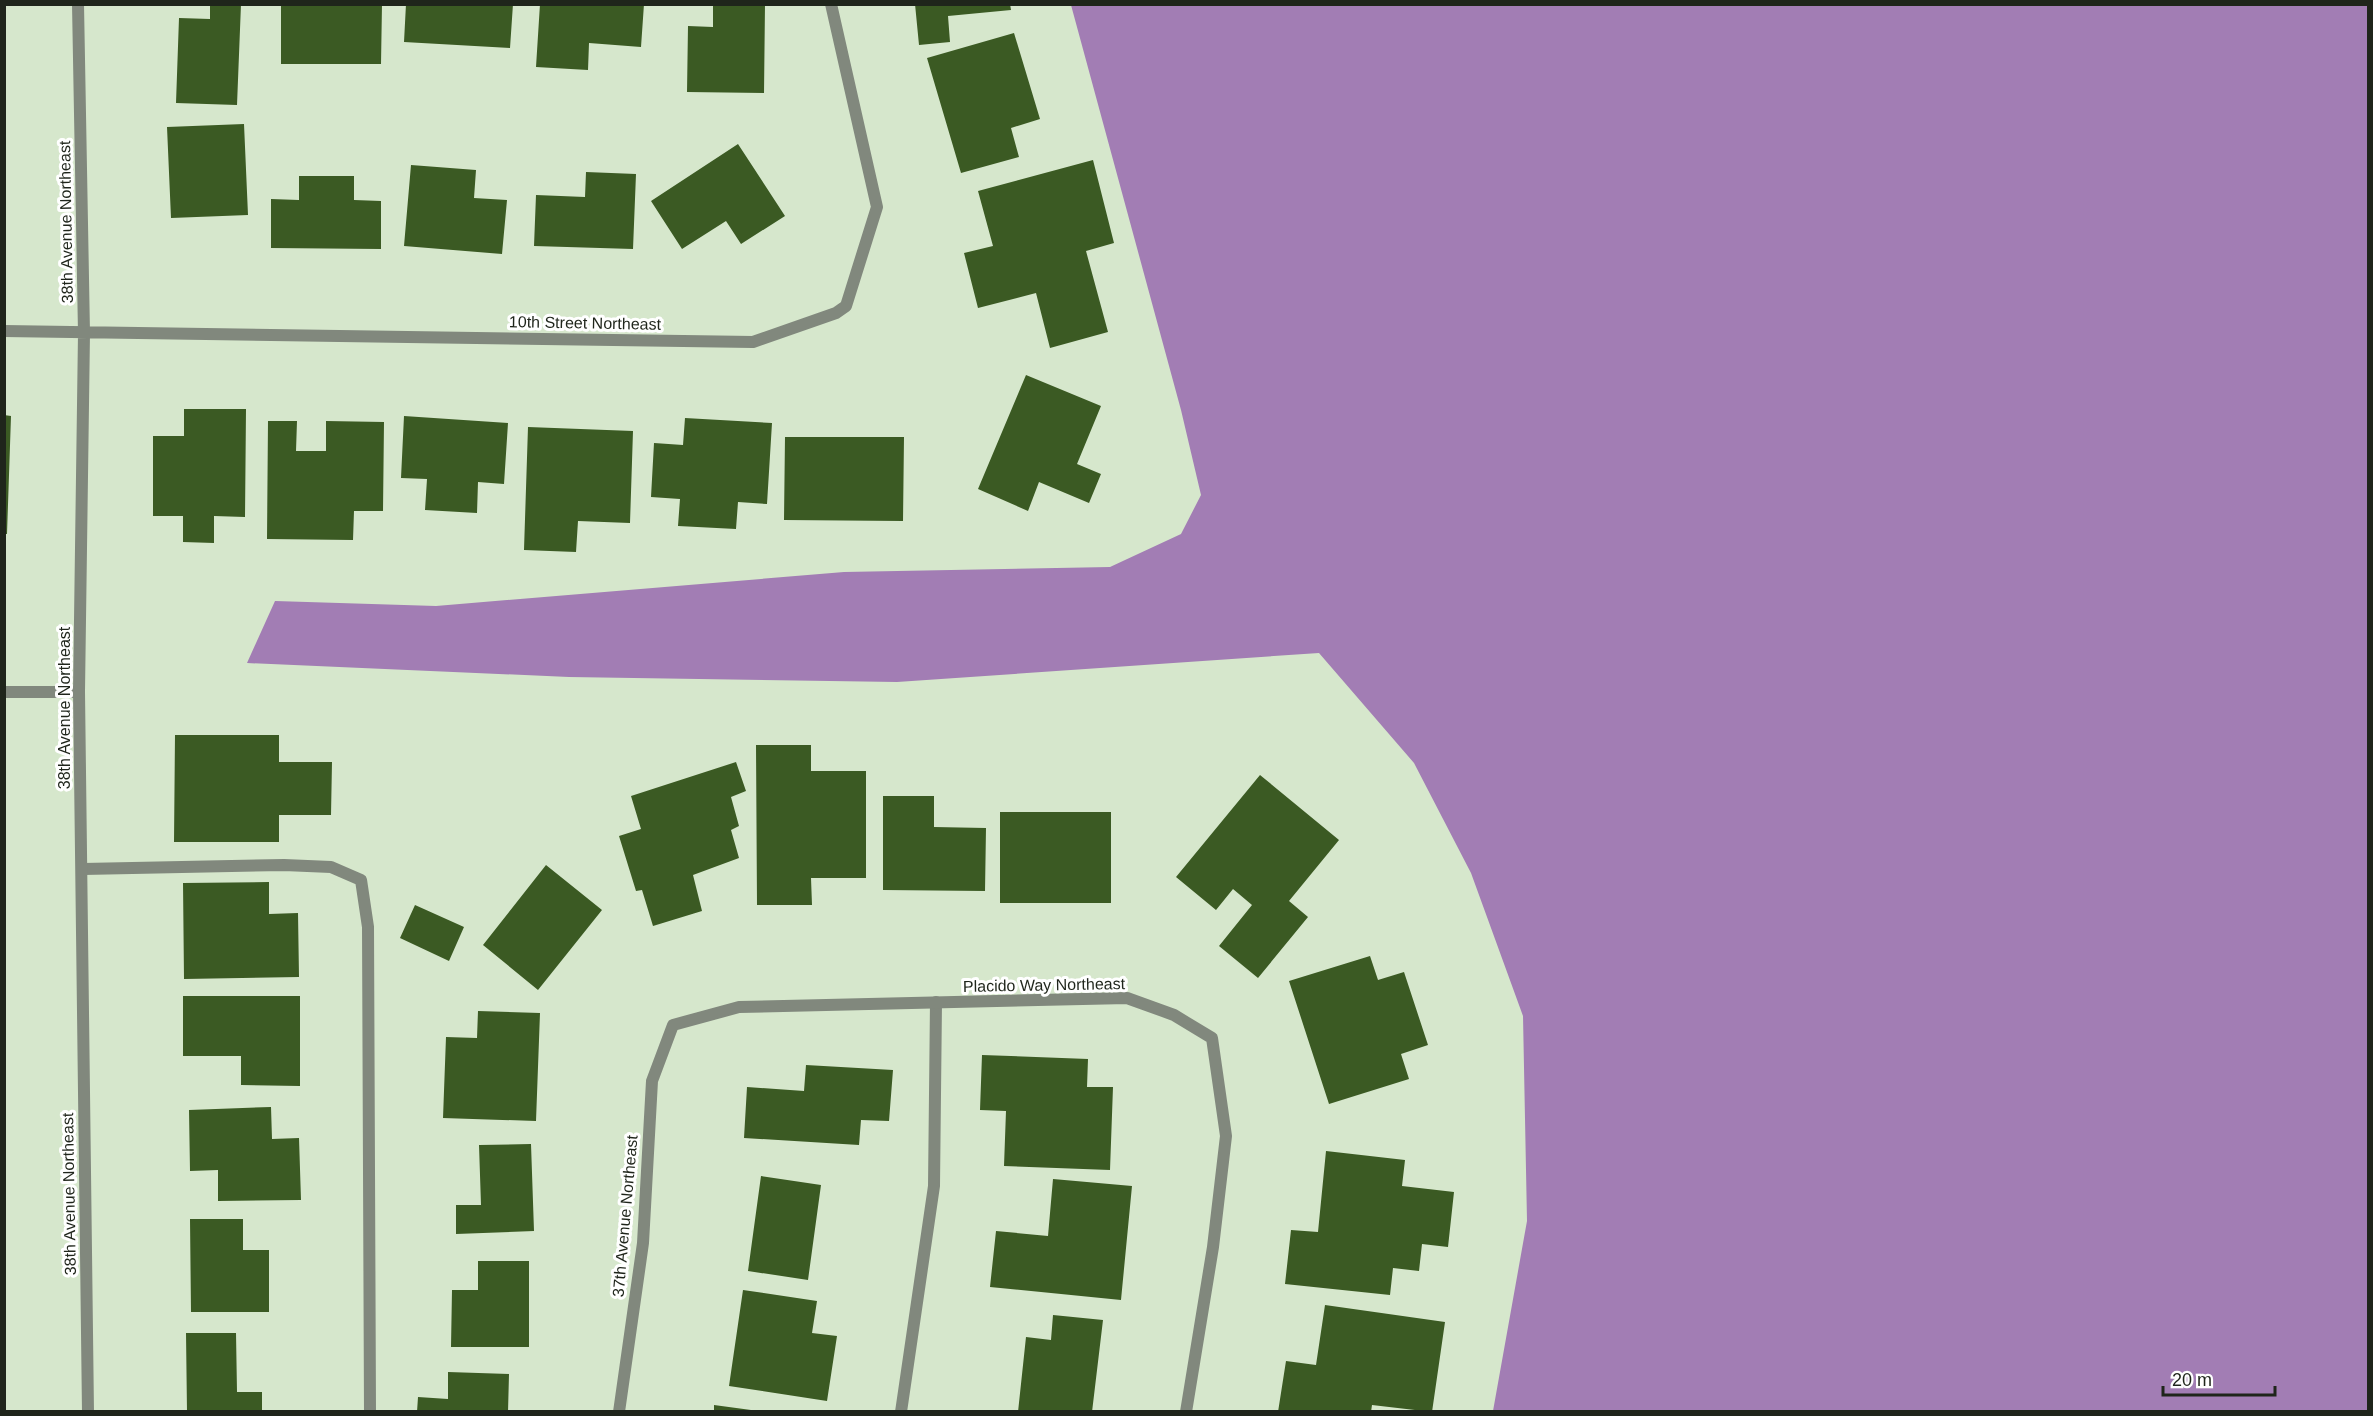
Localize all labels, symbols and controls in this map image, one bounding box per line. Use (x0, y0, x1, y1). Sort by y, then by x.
street label: 38th Avenue Northeast (56, 140, 76, 303)
street label: 10th Street Northeast (509, 313, 662, 333)
street label: 38th Avenue Northeast (56, 626, 73, 789)
street label: Placido Way Northeast (963, 975, 1126, 995)
street label: 38th Avenue Northeast (59, 1112, 79, 1275)
street label: 37th Avenue Northeast (609, 1134, 641, 1298)
scale bar (2163, 1359, 2276, 1397)
text: 20 m (2172, 1370, 2212, 1390)

